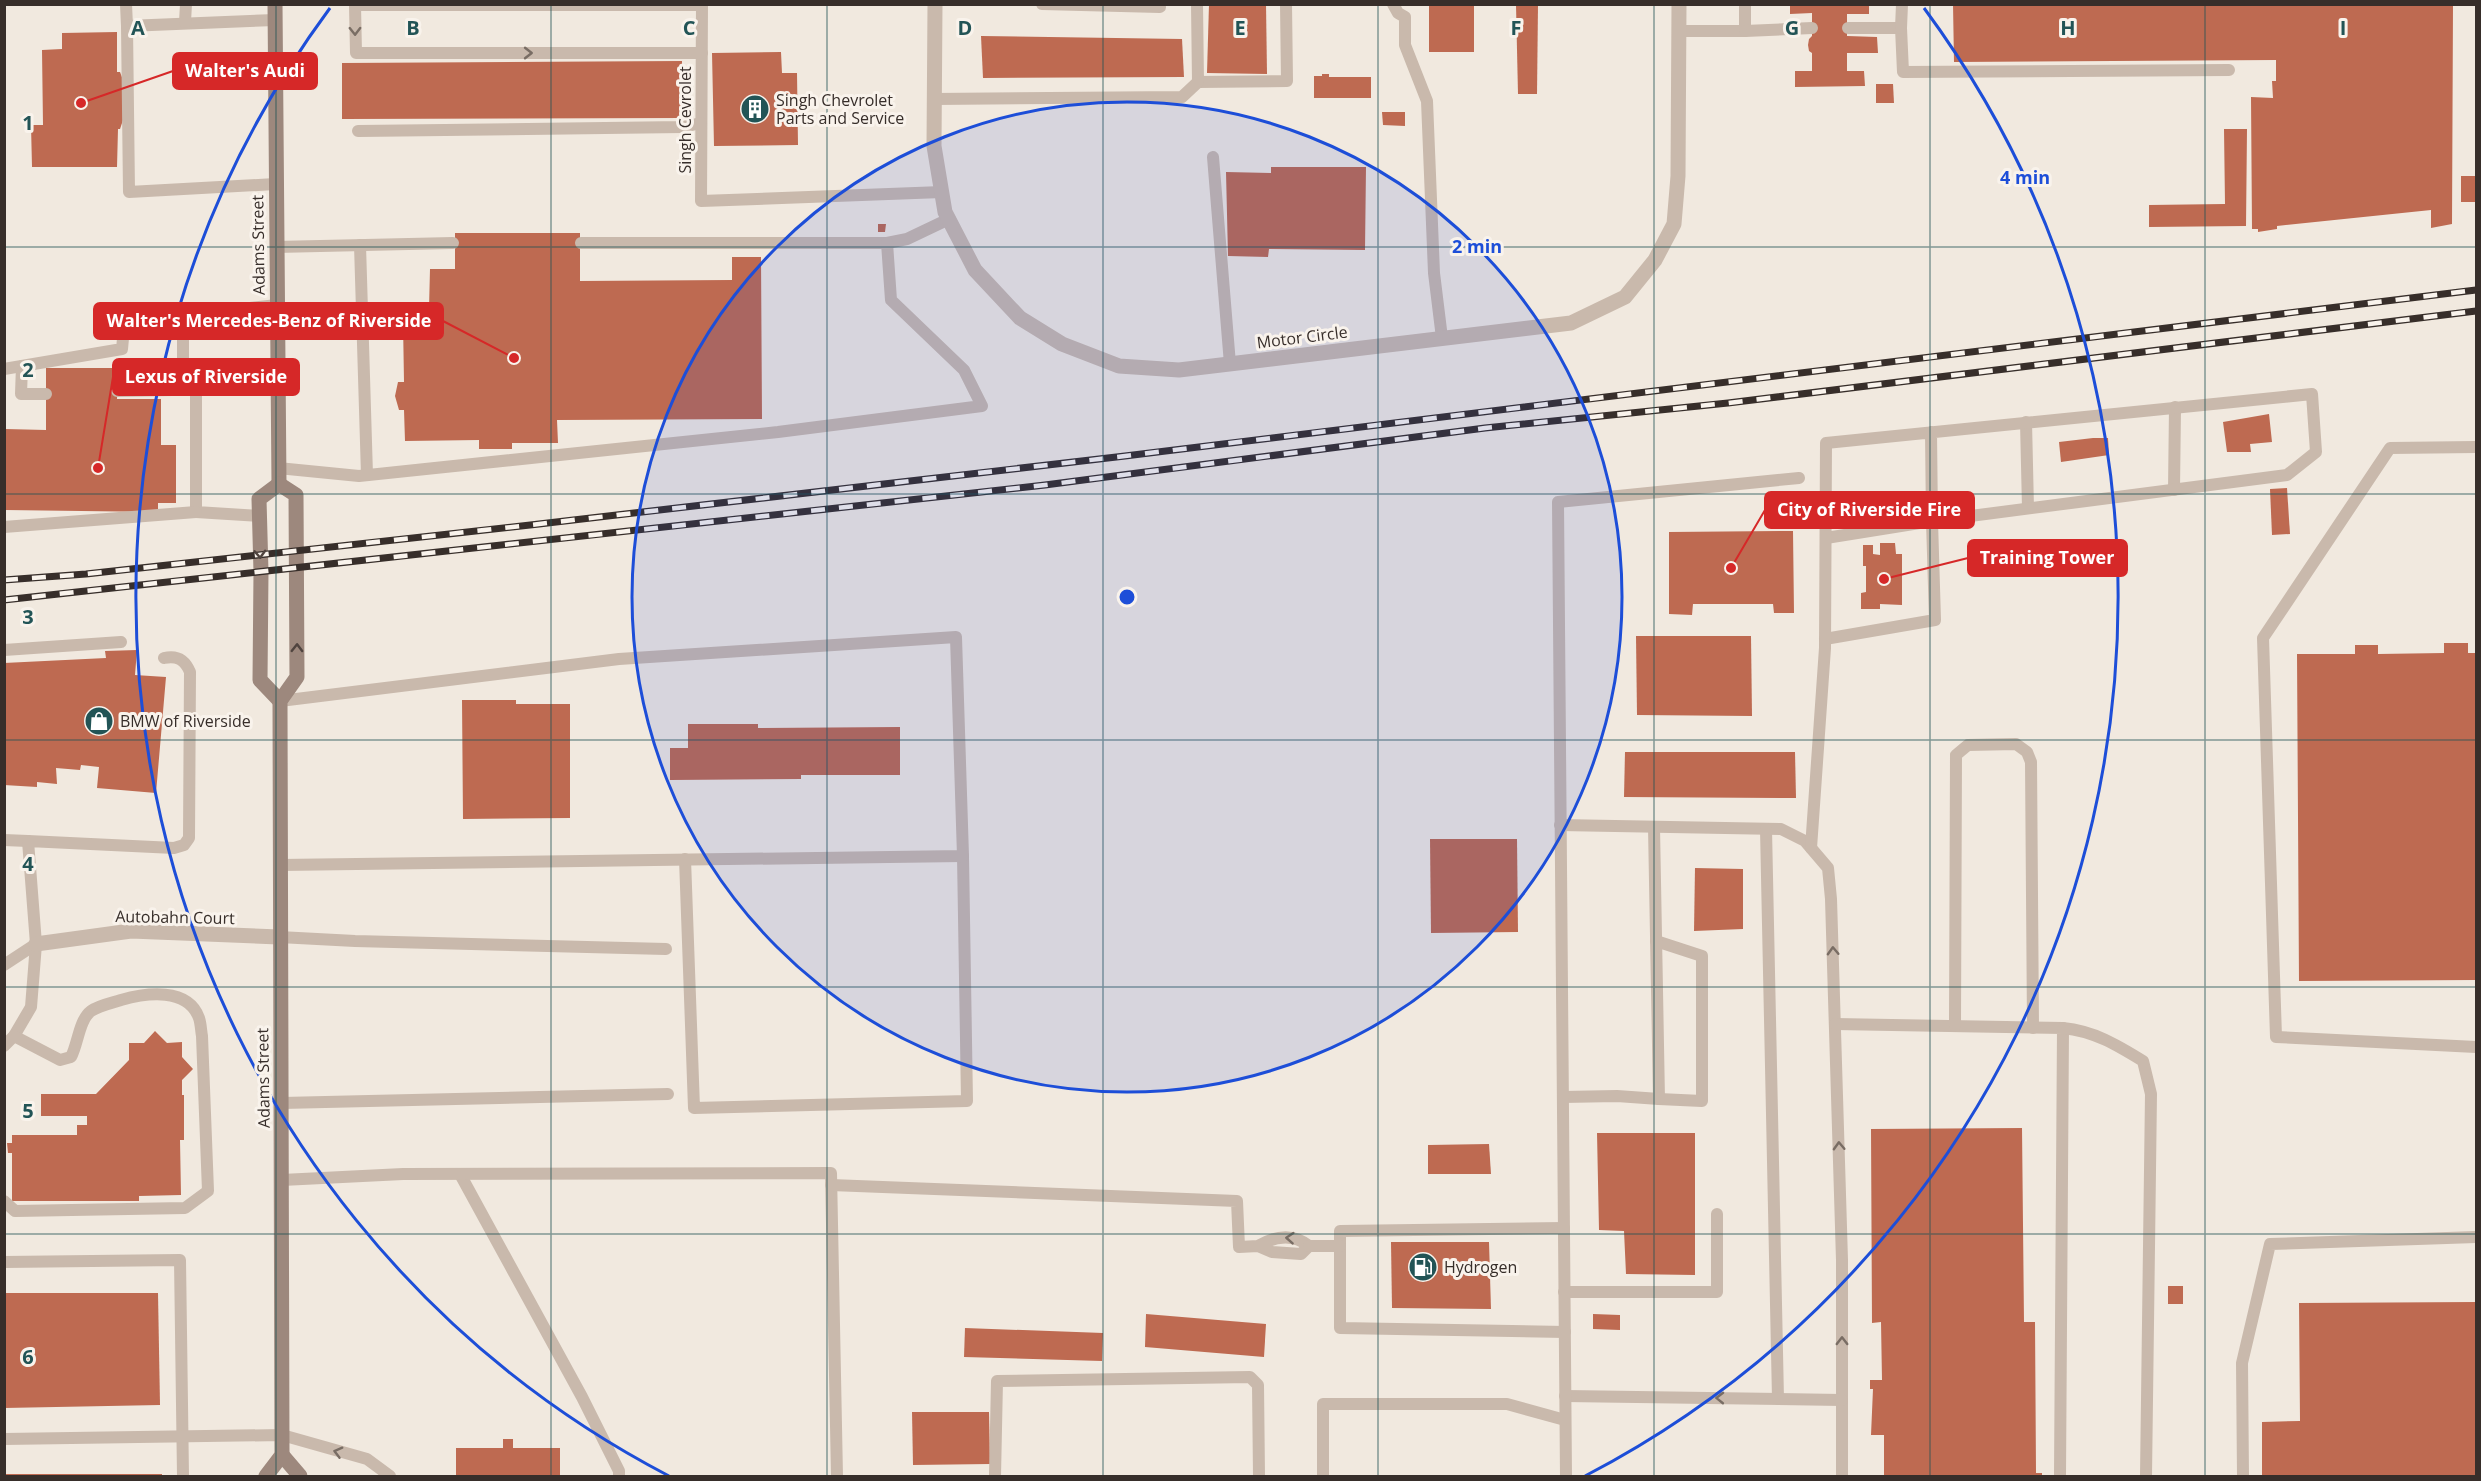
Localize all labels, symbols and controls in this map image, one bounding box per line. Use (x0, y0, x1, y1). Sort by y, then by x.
text: A (131, 14, 145, 41)
text: B (406, 14, 420, 41)
text: C (683, 14, 696, 41)
text: D (958, 14, 972, 41)
text: E (1234, 14, 1246, 41)
text: F (1511, 14, 1521, 41)
text: G (1785, 14, 1799, 41)
text: H (2060, 14, 2076, 41)
text: I (2340, 14, 2346, 41)
one-way arrow (349, 27, 361, 36)
one-way arrow (524, 47, 533, 59)
callout: Walter's Audi (173, 53, 317, 89)
text: Walter's Audi (185, 58, 305, 82)
street label: Singh Cevrolet (674, 66, 696, 174)
place label: Singh Chevrolet Parts and Service (776, 89, 904, 129)
building icon: Singh Chevrolet Parts and Service (739, 93, 771, 125)
text: 1 (22, 109, 34, 136)
text: 4 min (2000, 165, 2050, 189)
street label: Adams Street (246, 194, 270, 295)
text: 2 min (1452, 234, 1502, 258)
callout: Walter's Mercedes-Benz of Riverside (94, 303, 443, 339)
text: Walter's Mercedes-Benz of Riverside (107, 308, 431, 332)
street label: Motor Circle (1255, 321, 1349, 353)
text: 2 (22, 356, 34, 383)
callout: Lexus of Riverside (113, 359, 299, 395)
text: Lexus of Riverside (125, 364, 287, 388)
callout: City of Riverside Fire (1765, 492, 1974, 528)
text: City of Riverside Fire (1777, 497, 1961, 521)
callout: Training Tower (1968, 540, 2127, 576)
text: Training Tower (1980, 545, 2114, 569)
one-way arrow (254, 549, 267, 558)
centre of rings (1117, 587, 1137, 607)
text: 3 (22, 603, 34, 630)
one-way arrow (291, 643, 303, 652)
shop icon: BMW of Riverside (83, 705, 115, 737)
place label: BMW of Riverside (120, 710, 251, 732)
text: 4 (22, 850, 34, 877)
street label: Autobahn Court (115, 905, 235, 929)
one-way arrow (1827, 947, 1839, 956)
street label: Adams Street (251, 1027, 275, 1128)
text: 5 (22, 1097, 34, 1124)
one-way arrow (1833, 1142, 1845, 1151)
one-way arrow (1286, 1232, 1295, 1245)
fuel station icon: Hydrogen (1407, 1251, 1439, 1283)
place label: Hydrogen (1444, 1256, 1517, 1278)
one-way arrow (1836, 1337, 1848, 1346)
text: 6 (22, 1343, 34, 1370)
one-way arrow (1715, 1392, 1724, 1404)
one-way arrow (333, 1446, 343, 1459)

